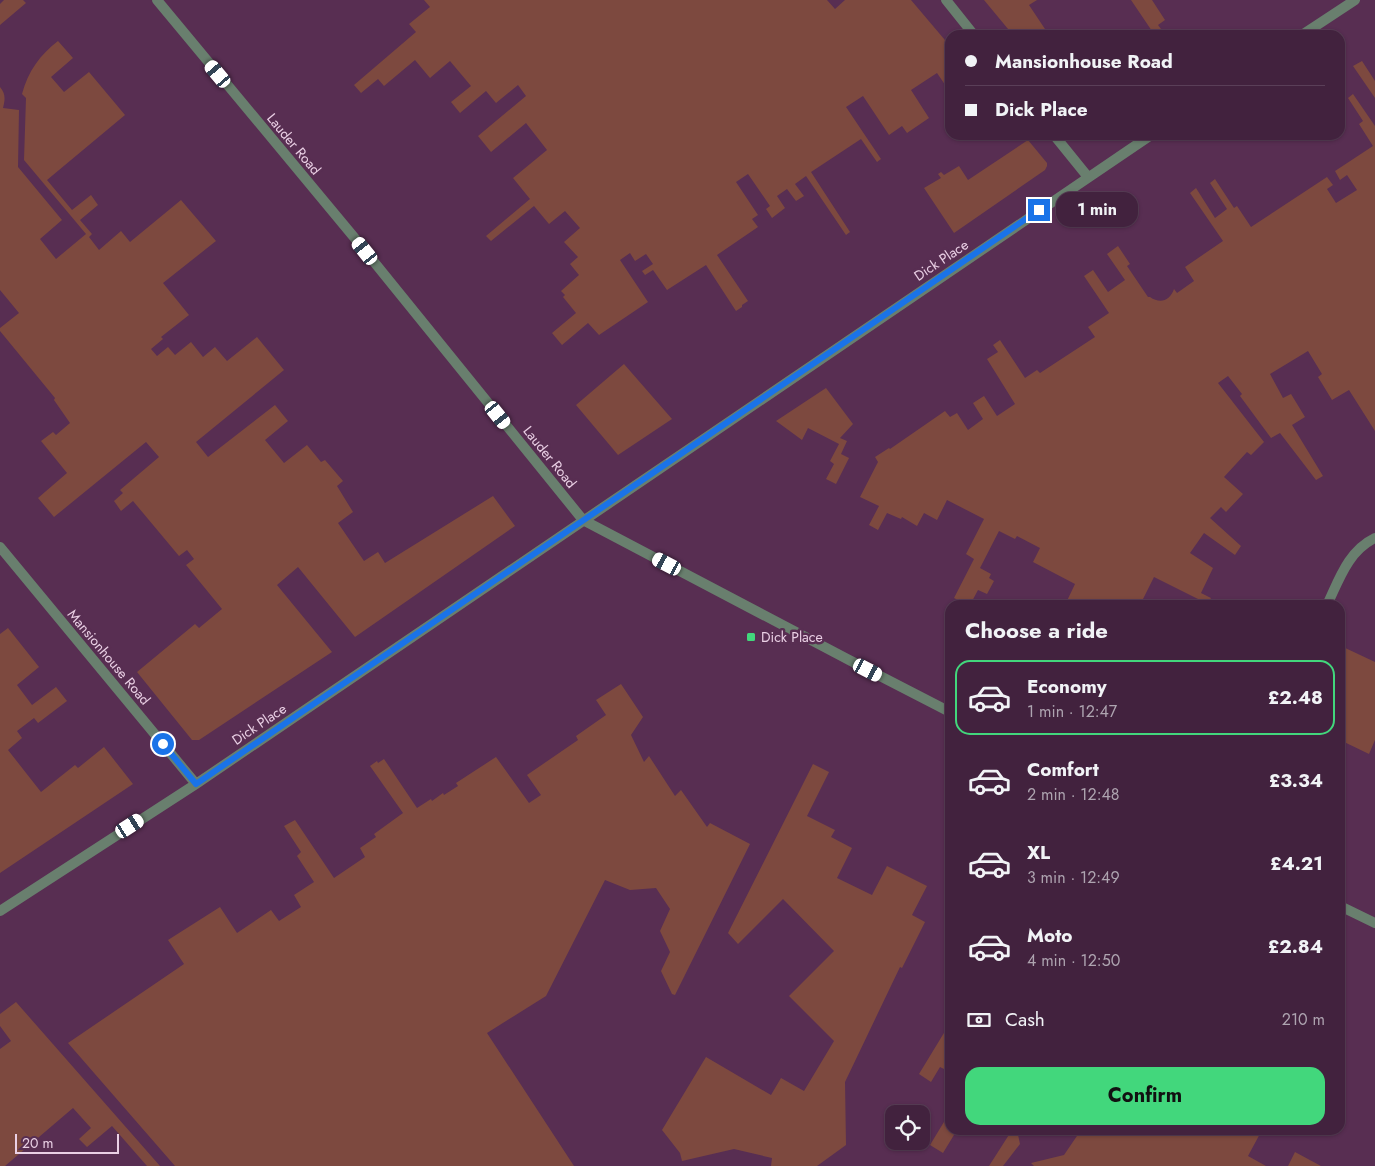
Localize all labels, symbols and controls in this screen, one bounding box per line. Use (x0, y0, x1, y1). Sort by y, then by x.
text: Mansionhouse Road (995, 48, 1173, 75)
car (202, 58, 233, 90)
text: Dick Place (995, 96, 1088, 123)
street label: Lauder Road (262, 109, 326, 179)
callout: 1 min (1056, 192, 1139, 228)
text: 1 min (1077, 198, 1117, 221)
route end (1028, 199, 1050, 221)
street label: Dick Place (910, 234, 972, 286)
car (349, 235, 380, 267)
car (482, 399, 513, 431)
street label: Lauder Road (519, 422, 581, 492)
car (650, 550, 683, 578)
street label: Mansionhouse Road (63, 605, 155, 709)
text: Choose a ride (965, 614, 1108, 646)
place label: Dick Place (761, 627, 823, 647)
marker: Dick Place (745, 631, 757, 643)
car (851, 657, 884, 683)
text: Economy (1027, 673, 1107, 700)
icon: car (967, 675, 1012, 720)
text: £2.48 (1268, 684, 1323, 711)
street label: Dick Place (228, 698, 290, 750)
text: 1 min · 12:47 (1027, 700, 1117, 723)
route start (152, 733, 174, 755)
text: Comfort (1027, 756, 1099, 783)
icon: car (967, 758, 1012, 803)
text: £3.34 (1269, 767, 1323, 794)
text: 2 min · 12:48 (1027, 783, 1120, 806)
car (113, 812, 146, 840)
text: XL (1027, 839, 1050, 866)
icon: car (967, 841, 1012, 886)
text: £4.21 (1270, 850, 1323, 877)
text: 3 min · 12:49 (1027, 866, 1120, 889)
text: Moto (1027, 922, 1072, 949)
icon: car (967, 924, 1012, 969)
text: £2.84 (1268, 933, 1323, 960)
text: 4 min · 12:50 (1027, 949, 1120, 972)
icon: cash (965, 1006, 993, 1034)
text: Cash (1005, 1006, 1045, 1033)
text: 210 m (1282, 1008, 1325, 1031)
button: Confirm (965, 1067, 1325, 1125)
map controls (885, 1105, 930, 1150)
button: locate (885, 1105, 930, 1150)
scale bar (15, 1131, 119, 1154)
text: 20 m (22, 1133, 54, 1153)

